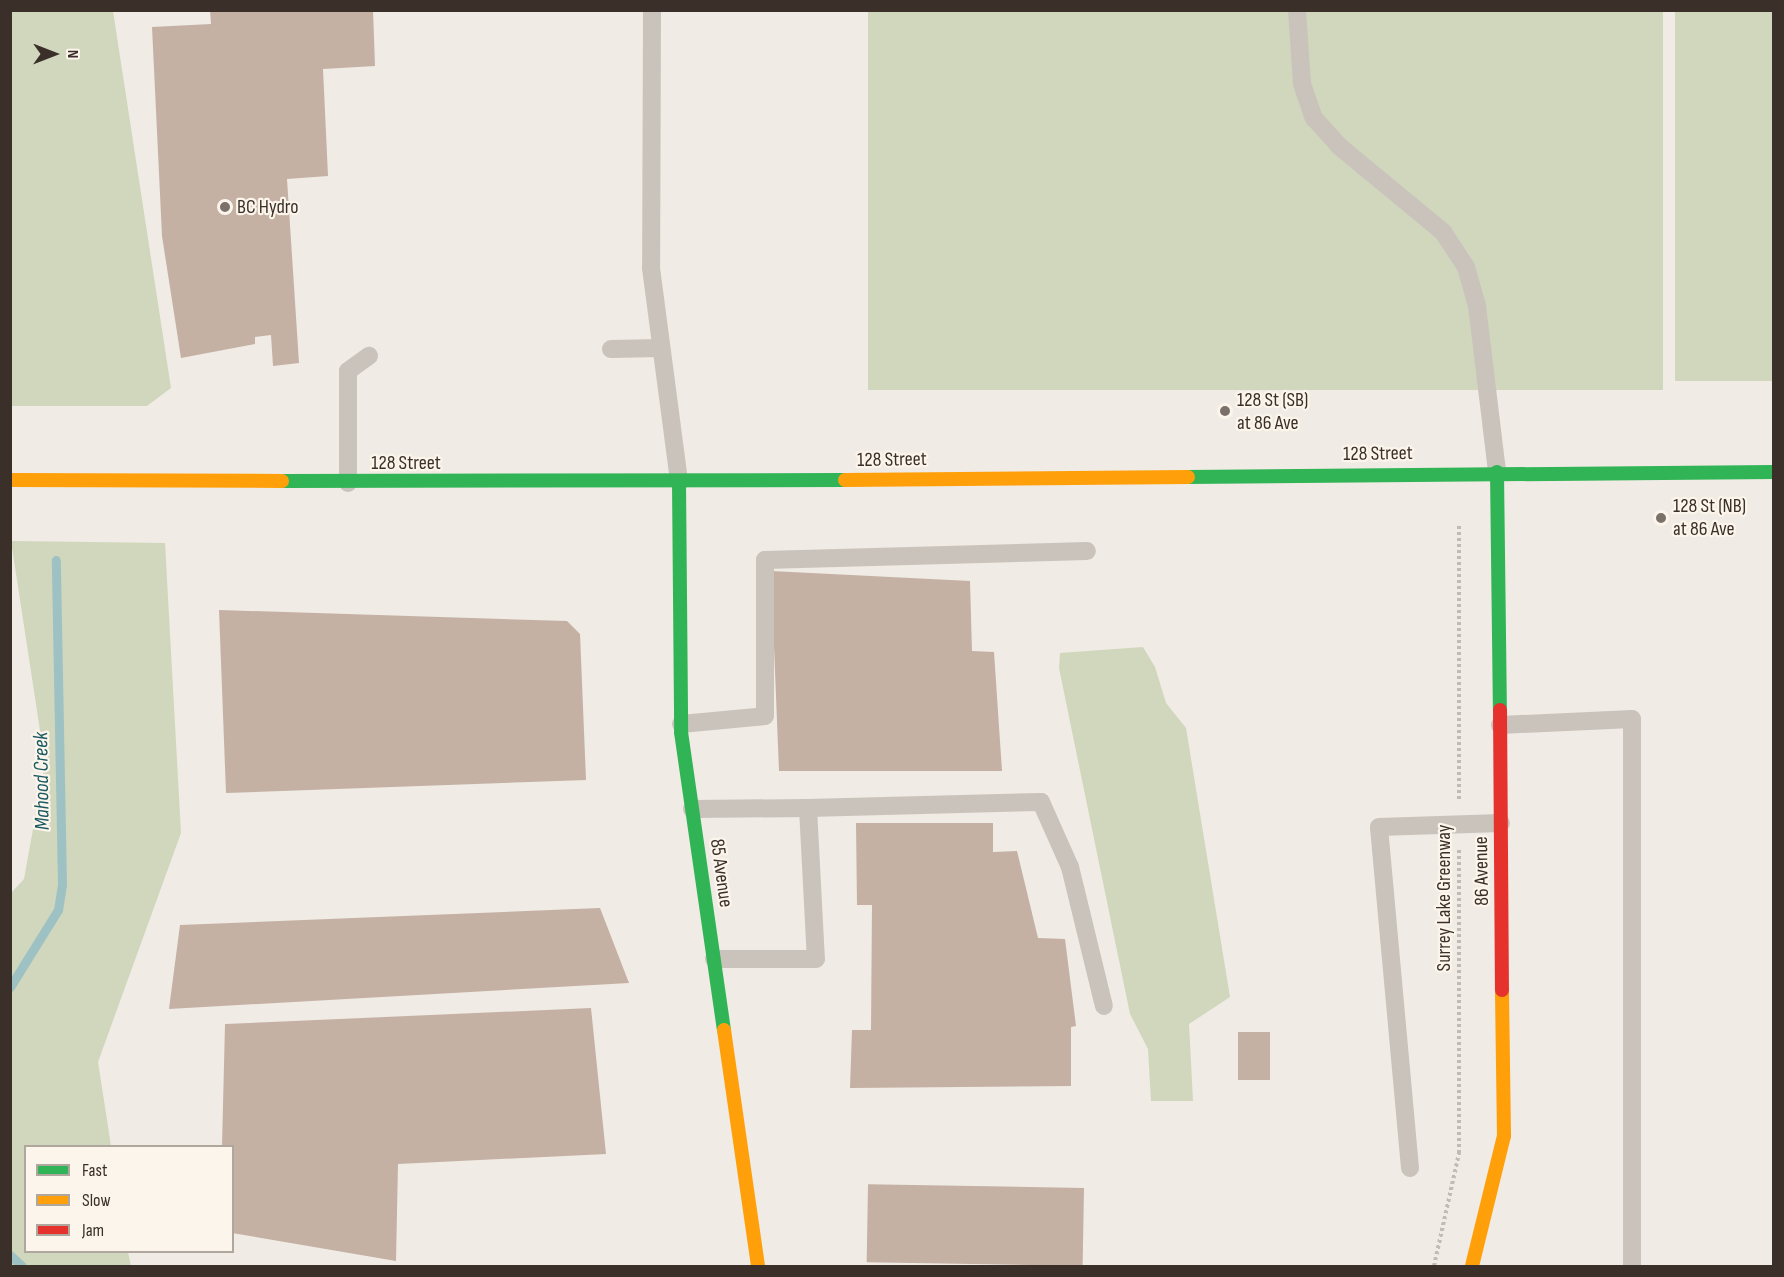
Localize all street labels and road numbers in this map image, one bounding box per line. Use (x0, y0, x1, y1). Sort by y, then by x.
street label: 128 Street (1343, 441, 1413, 467)
street label: 128 Street (857, 447, 927, 473)
street label: 128 Street (371, 451, 441, 475)
street label: Surrey Lake Greenway (1432, 825, 1456, 971)
street label: 86 Avenue (1469, 836, 1495, 906)
street label: 85 Avenue (704, 837, 738, 909)

